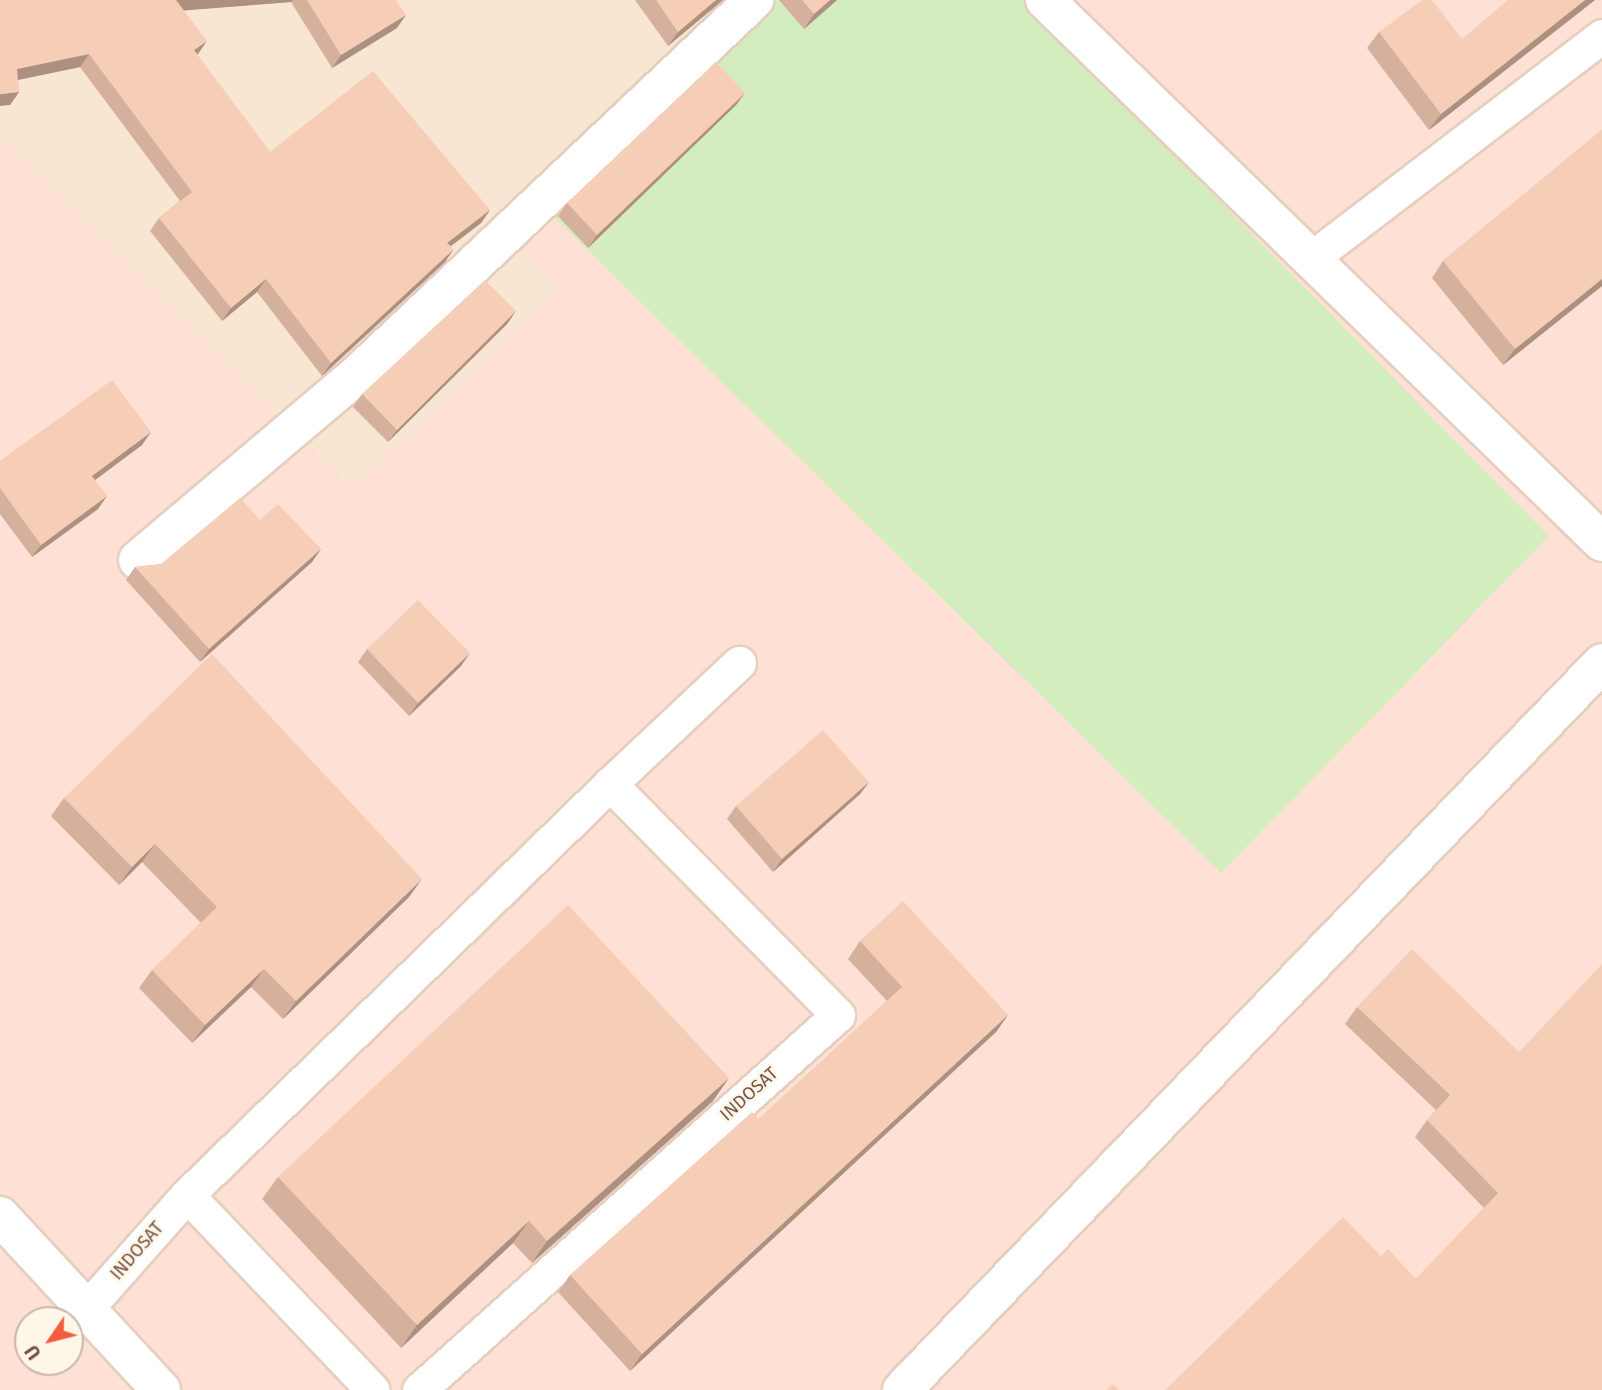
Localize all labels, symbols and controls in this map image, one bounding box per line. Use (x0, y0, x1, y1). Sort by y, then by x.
street label: INDOSAT (716, 1063, 782, 1125)
street label: INDOSAT (106, 1217, 168, 1285)
north arrow (14, 1306, 84, 1376)
text: U (20, 1341, 46, 1364)

